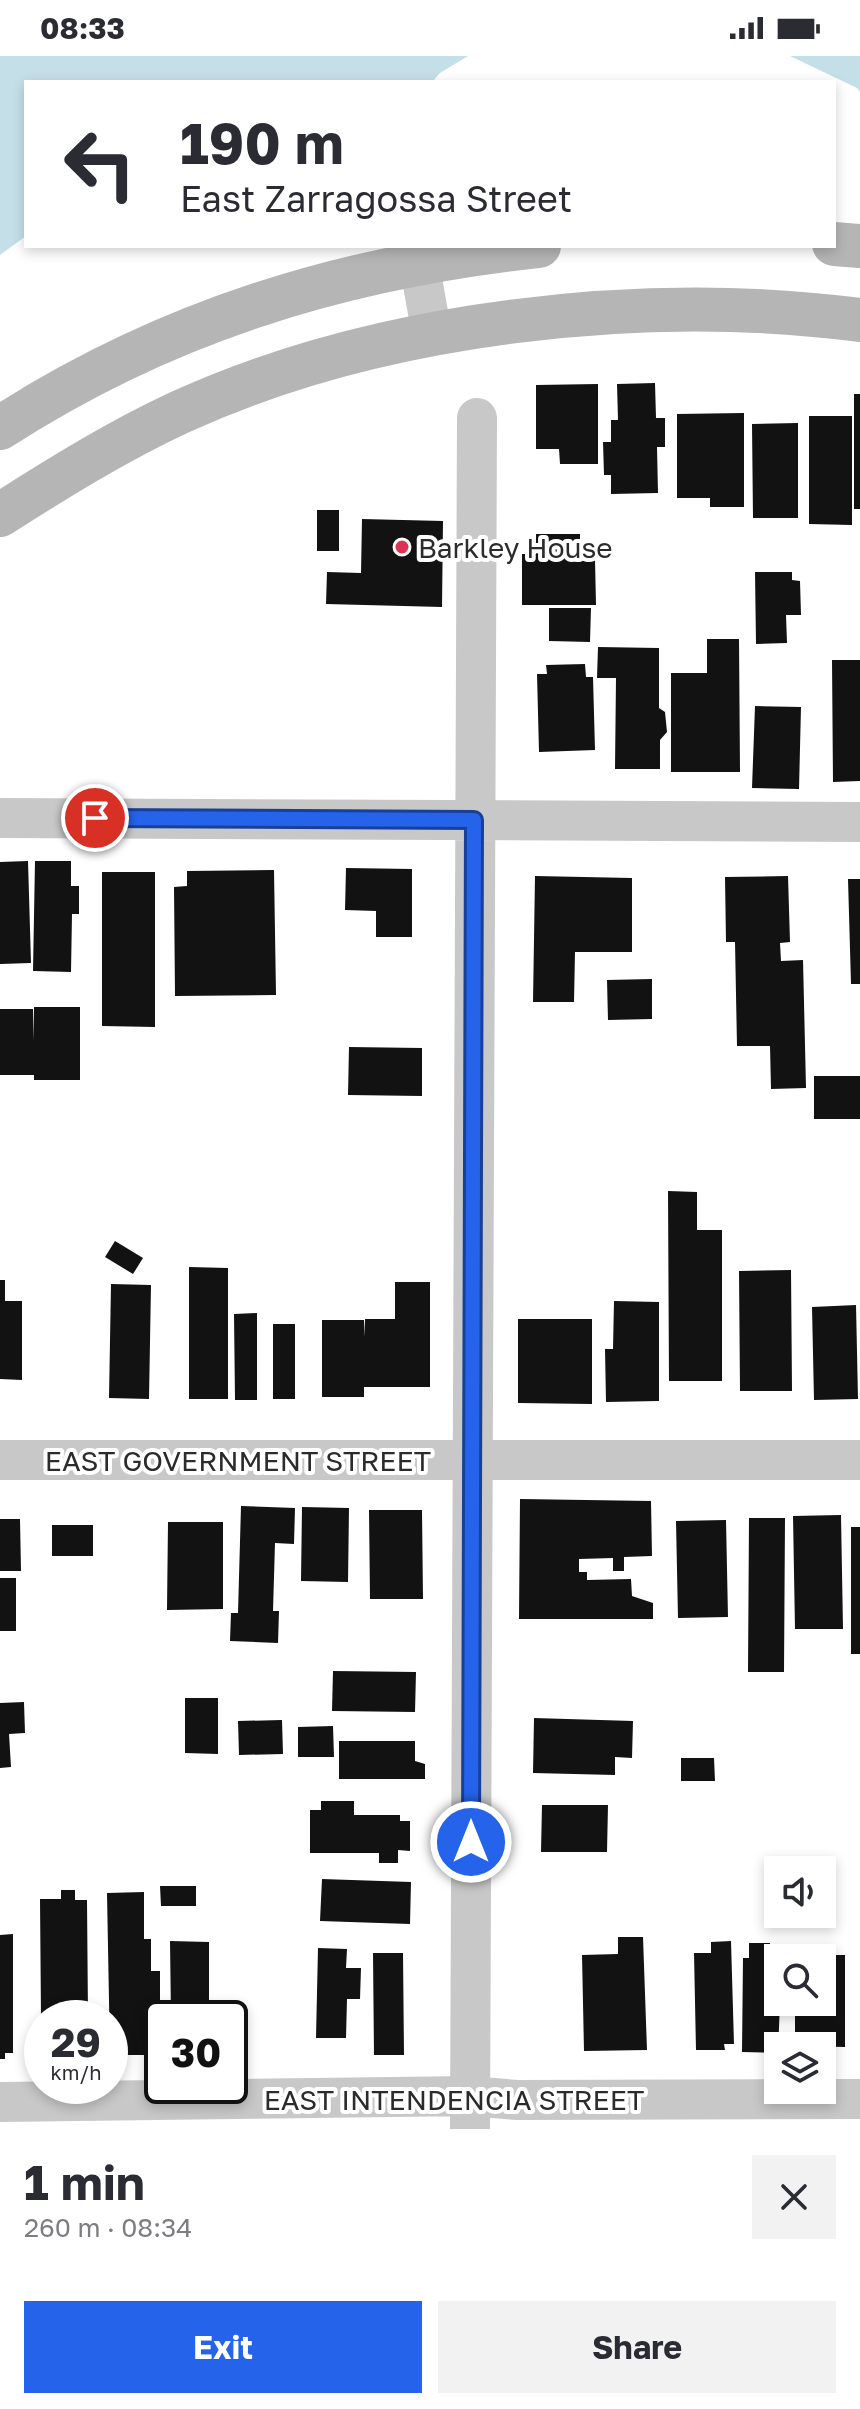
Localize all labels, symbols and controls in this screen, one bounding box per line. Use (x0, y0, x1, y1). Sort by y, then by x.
text: 08:33 (40, 10, 125, 46)
text: 190 m (180, 109, 344, 176)
icon: left (48, 112, 152, 216)
text: East Zarragossa Street (180, 177, 572, 220)
place label: Barkley House (418, 531, 612, 564)
marker: Barkley House (393, 538, 411, 556)
pin (61, 784, 129, 852)
icon: arrive (73, 796, 117, 840)
street label: EAST GOVERNMENT STREET (45, 1444, 431, 1477)
position arrow (429, 1800, 513, 1884)
map controls (764, 1856, 836, 2104)
button: sound (764, 1856, 836, 1928)
button: search (764, 1944, 836, 2016)
speed limit sign: 30 (144, 2000, 248, 2104)
text: 29 (51, 2018, 101, 2066)
button: layers (764, 2032, 836, 2104)
text: km/h (51, 2060, 101, 2084)
street label: EAST INTENDENCIA STREET (264, 2083, 644, 2116)
text: 1 min (24, 2153, 145, 2211)
button: close (752, 2155, 836, 2239)
text: 260 m · 08:34 (24, 2212, 192, 2243)
button: Exit (24, 2301, 422, 2393)
button: Share (438, 2301, 836, 2393)

